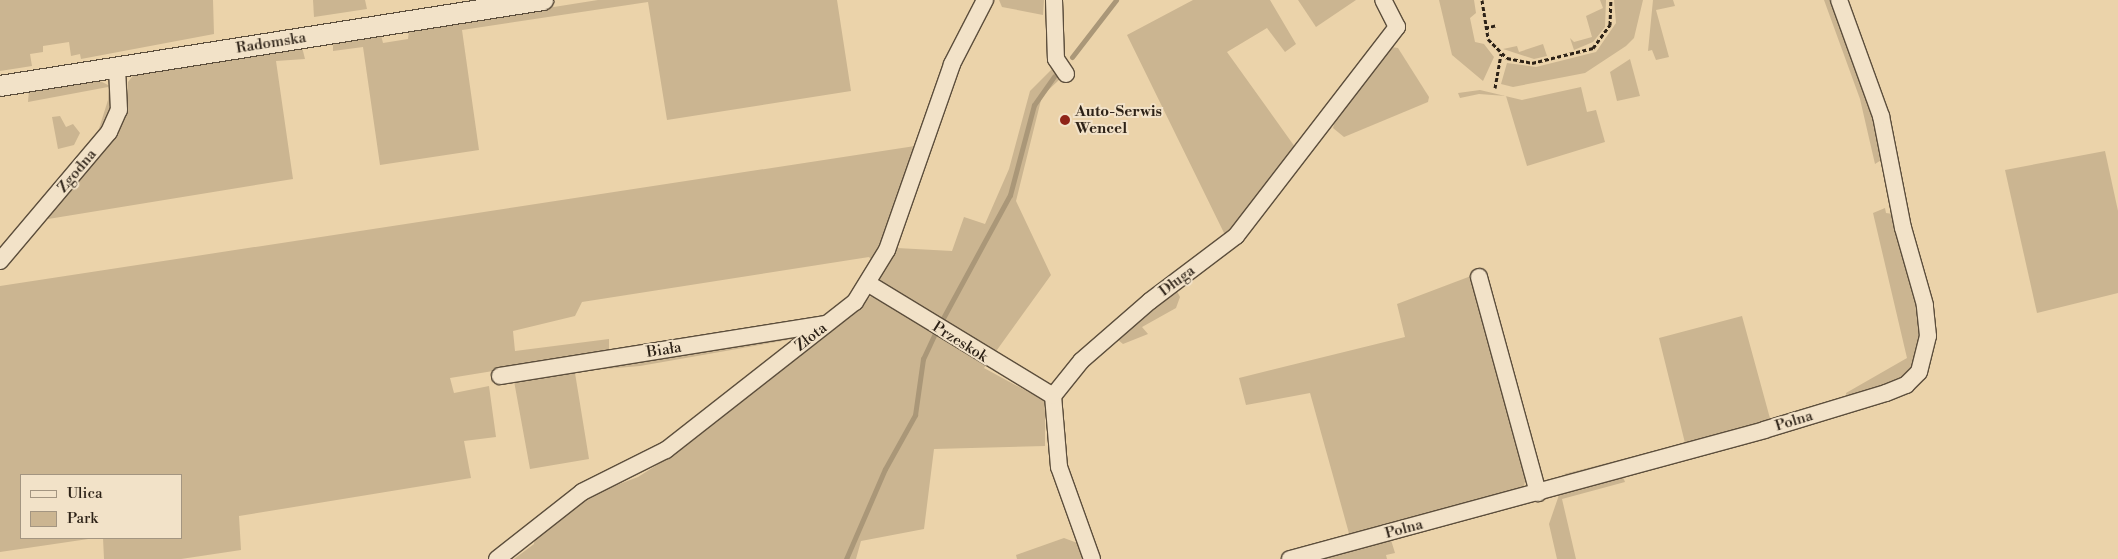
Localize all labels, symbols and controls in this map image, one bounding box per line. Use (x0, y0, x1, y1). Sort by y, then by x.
street label: Radomska (235, 29, 307, 57)
place label: Auto-Serwis Wencel (1075, 102, 1162, 137)
marker: Auto-Serwis Wencel (1059, 114, 1071, 126)
street label: Zgodna (54, 146, 100, 196)
street label: Długa (1156, 262, 1198, 300)
street label: Przeskok (929, 318, 991, 366)
street label: Złota (791, 319, 831, 355)
street label: Biała (645, 338, 683, 362)
street label: Polna (1773, 407, 1815, 435)
legend (20, 474, 182, 539)
text: Ulica (67, 484, 103, 503)
text: Park (67, 509, 98, 528)
street label: Polna (1383, 515, 1425, 543)

